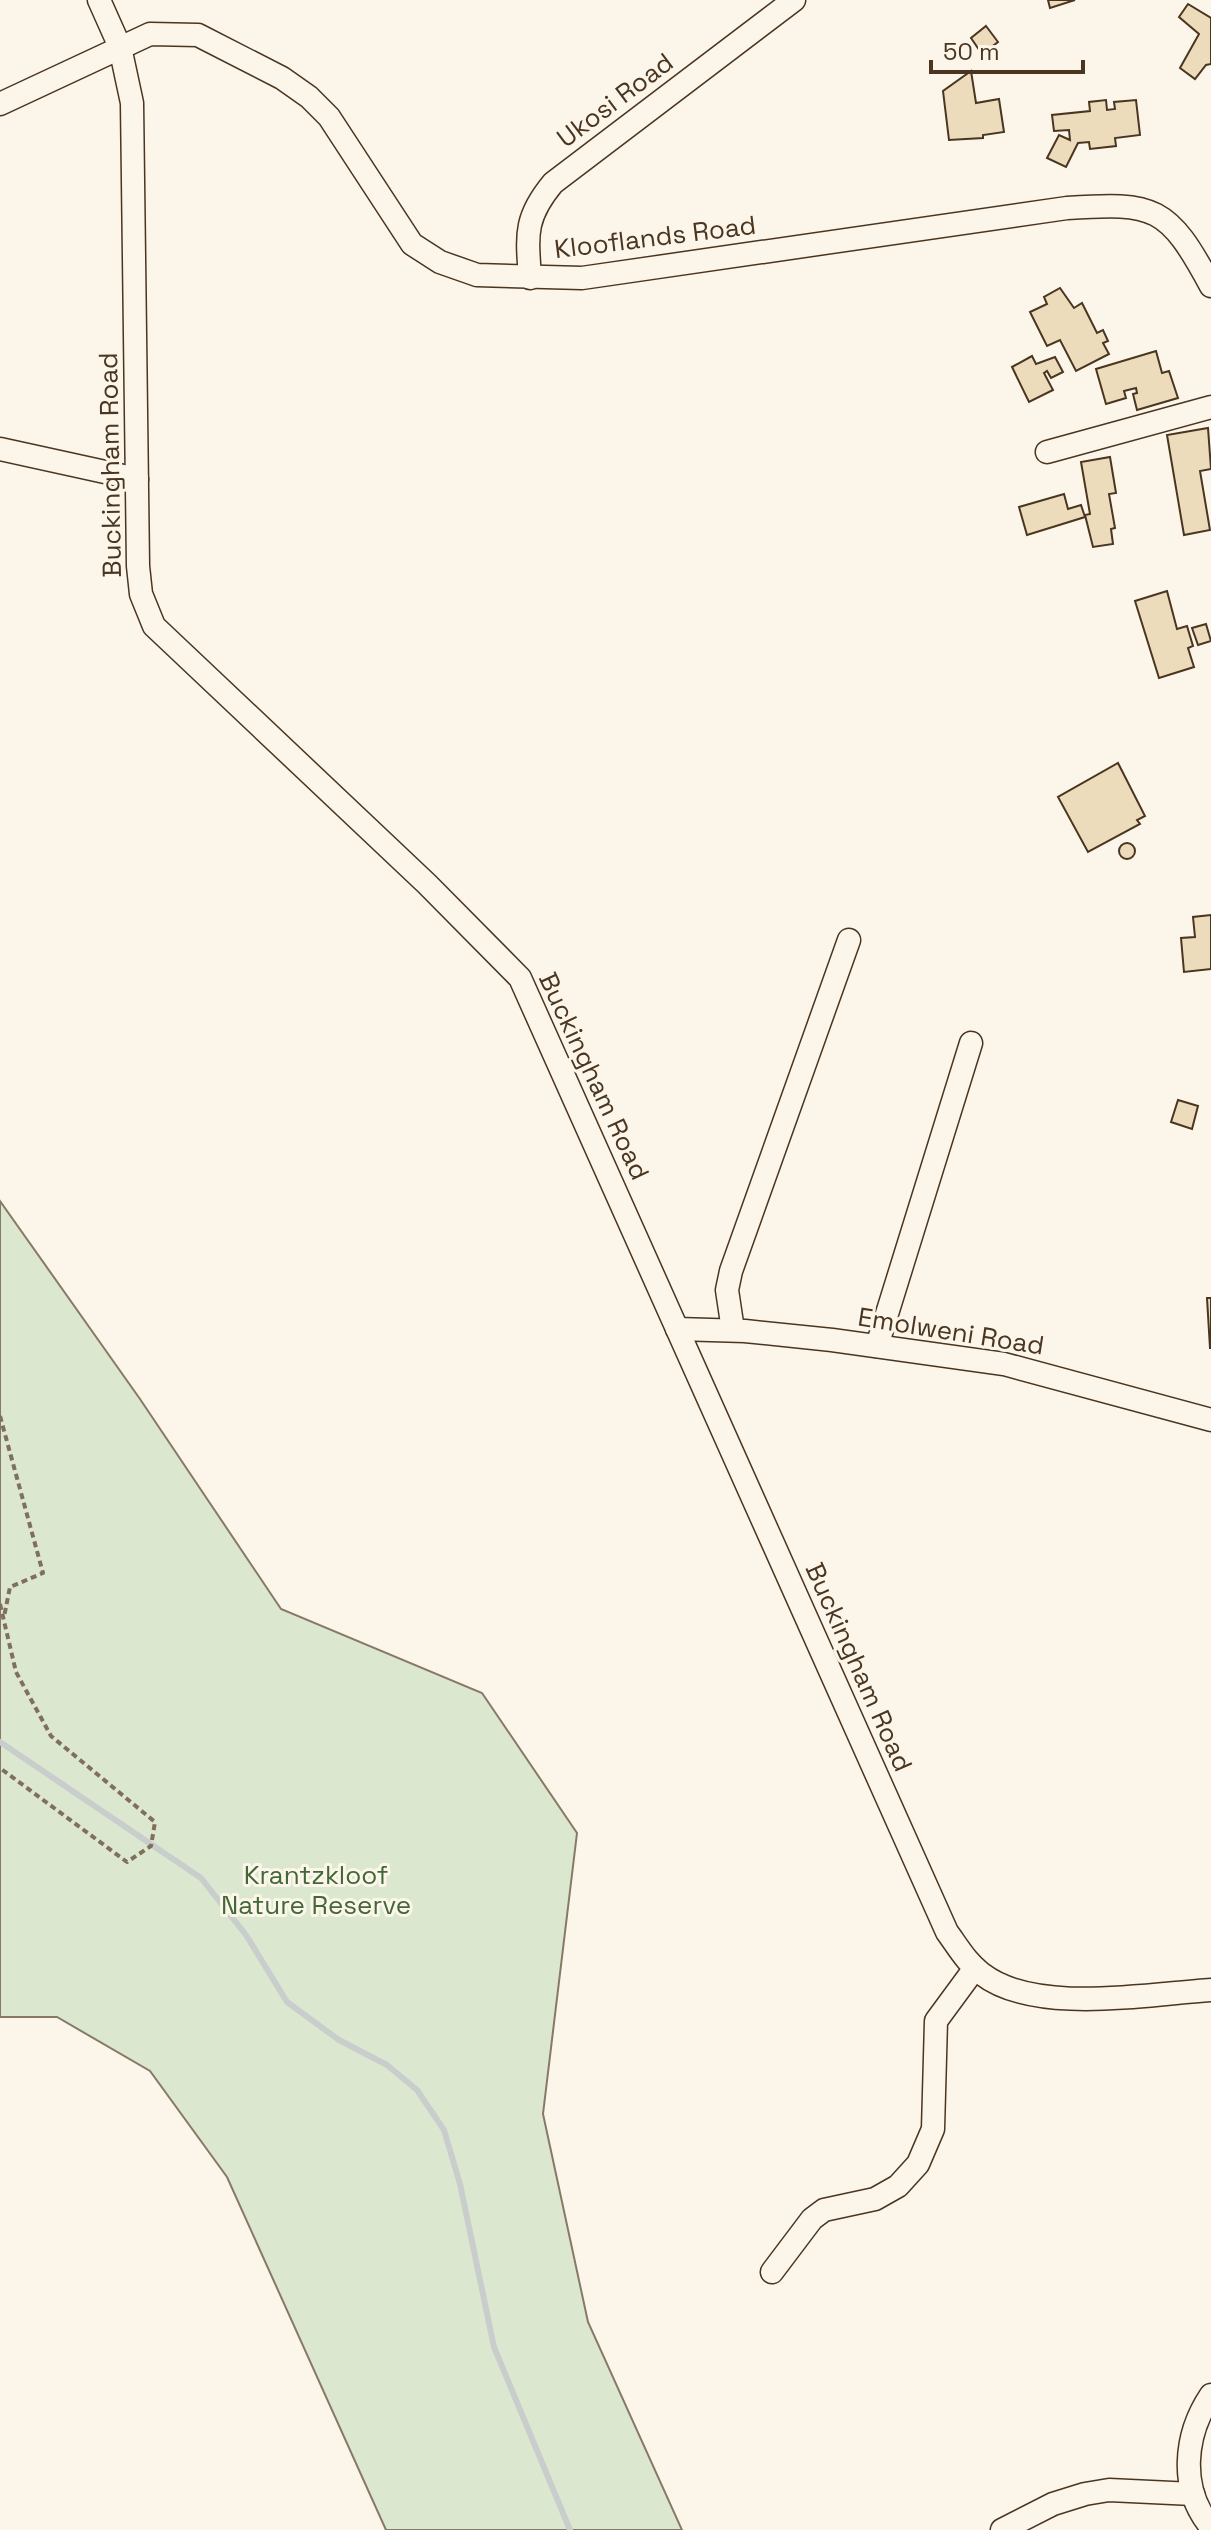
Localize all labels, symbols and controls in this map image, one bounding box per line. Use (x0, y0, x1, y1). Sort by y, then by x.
scale bar (931, 24, 1083, 74)
text: 50 m (943, 36, 1000, 67)
street label: Ukosi Road (550, 45, 680, 155)
street label: Klooflands Road (552, 208, 758, 266)
street label: Buckingham Road (91, 352, 129, 578)
street label: Buckingham Road (531, 967, 657, 1185)
street label: Emolweni Road (855, 1299, 1047, 1363)
street label: Buckingham Road (798, 1557, 920, 1777)
park label: Krantzkloof Nature Reserve (221, 1858, 411, 1922)

